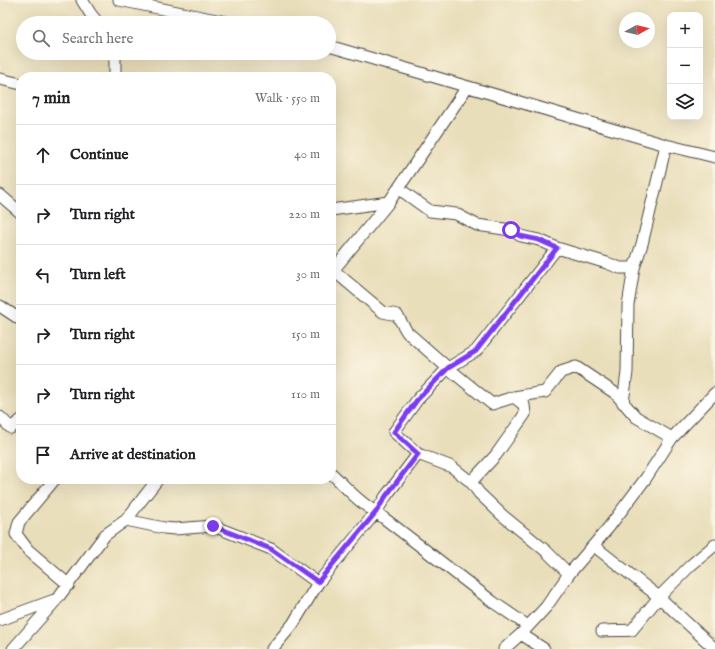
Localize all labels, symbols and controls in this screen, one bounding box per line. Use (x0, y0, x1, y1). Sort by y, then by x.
north arrow (619, 12, 655, 48)
map controls (667, 12, 703, 120)
button: + (667, 12, 703, 48)
search box (16, 16, 336, 60)
icon: search (30, 27, 52, 49)
text: Search here (62, 29, 133, 48)
button: − (667, 48, 703, 84)
button: layers (667, 84, 703, 120)
text: 7 min (32, 88, 70, 109)
text: Walk · 550 m (255, 90, 320, 107)
icon: ahead (32, 144, 54, 166)
text: Continue (70, 145, 128, 164)
text: 40 m (294, 146, 320, 163)
icon: right (32, 204, 54, 226)
text: Turn right (70, 205, 135, 224)
text: 220 m (289, 206, 320, 223)
route start (502, 221, 520, 239)
icon: left (32, 264, 54, 286)
text: Turn left (70, 265, 126, 284)
text: 30 m (296, 266, 320, 283)
icon: right (32, 324, 54, 346)
text: Turn right (70, 325, 135, 344)
text: 150 m (291, 326, 320, 343)
icon: right (32, 384, 54, 406)
text: Turn right (70, 385, 135, 404)
text: 110 m (291, 386, 320, 403)
icon: arrive (32, 444, 54, 466)
text: Arrive at destination (70, 445, 196, 464)
route end (204, 517, 222, 535)

